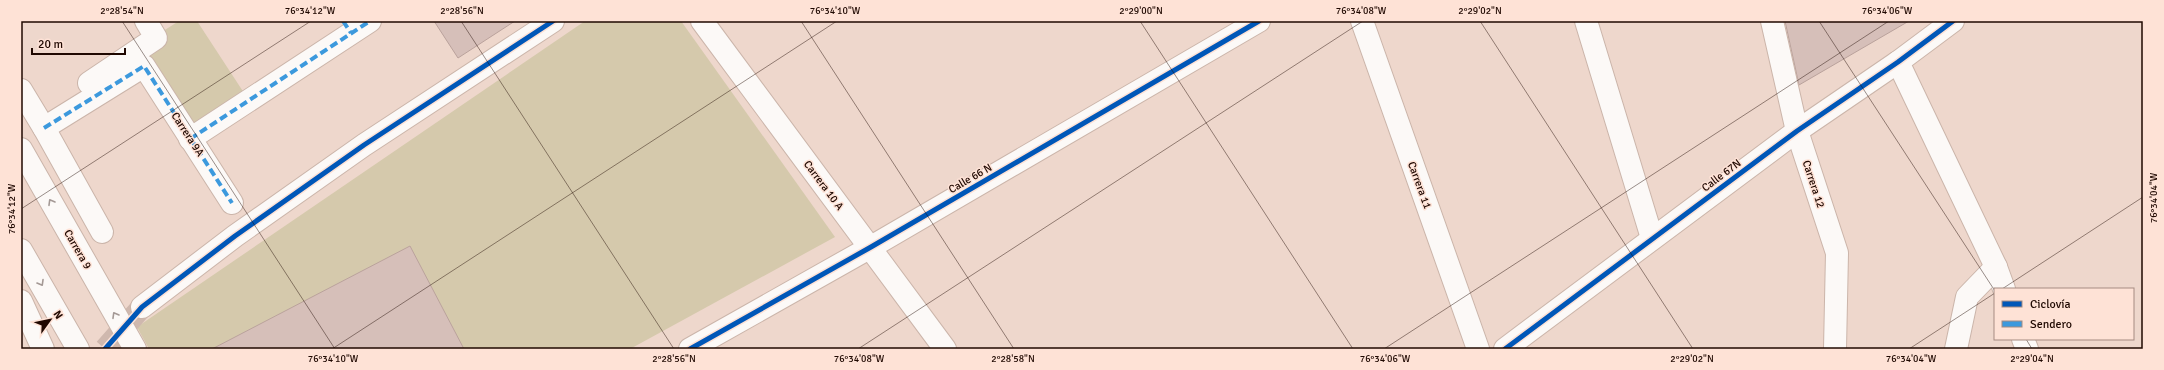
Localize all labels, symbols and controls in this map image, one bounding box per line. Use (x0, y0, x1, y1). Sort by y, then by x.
text: 2°28'54"N (100, 5, 144, 17)
text: 76°34'12"W (285, 5, 336, 17)
text: 2°28'56"N (440, 5, 484, 17)
text: 76°34'10"W (810, 5, 861, 17)
text: 2°29'00"N (1119, 5, 1163, 17)
text: 76°34'08"W (1336, 5, 1387, 17)
text: 2°29'02"N (1458, 5, 1502, 17)
text: 76°34'06"W (1862, 5, 1913, 17)
scale bar (32, 30, 125, 56)
text: 20 m (38, 37, 63, 52)
street label: Carrera 9A (168, 110, 207, 159)
street label: Calle 67N (1699, 156, 1743, 194)
street label: Carrera 10 A (801, 158, 847, 213)
street label: Carrera 12 (1800, 159, 1827, 210)
street label: Carrera 11 (1405, 160, 1434, 211)
street label: Calle 66 N (946, 161, 994, 196)
text: 76°34'04"W (2148, 172, 2160, 223)
text: 76°34'12"W (6, 183, 18, 234)
one-way arrow (49, 199, 56, 206)
street label: Carrera 9 (61, 227, 94, 271)
one-way arrow (36, 279, 43, 286)
legend (1994, 288, 2134, 340)
text: Ciclovía (2030, 297, 2071, 312)
north arrow (30, 300, 70, 340)
text: N (50, 308, 66, 322)
one-way arrow (113, 312, 120, 319)
text: Sendero (2030, 317, 2072, 332)
text: 76°34'10"W (308, 353, 359, 365)
text: 2°28'56"N (652, 353, 696, 365)
text: 76°34'08"W (834, 353, 885, 365)
text: 2°28'58"N (991, 353, 1035, 365)
text: 76°34'06"W (1360, 353, 1411, 365)
text: 2°29'02"N (1670, 353, 1714, 365)
text: 76°34'04"W (1886, 353, 1937, 365)
text: 2°29'04"N (2010, 353, 2054, 365)

